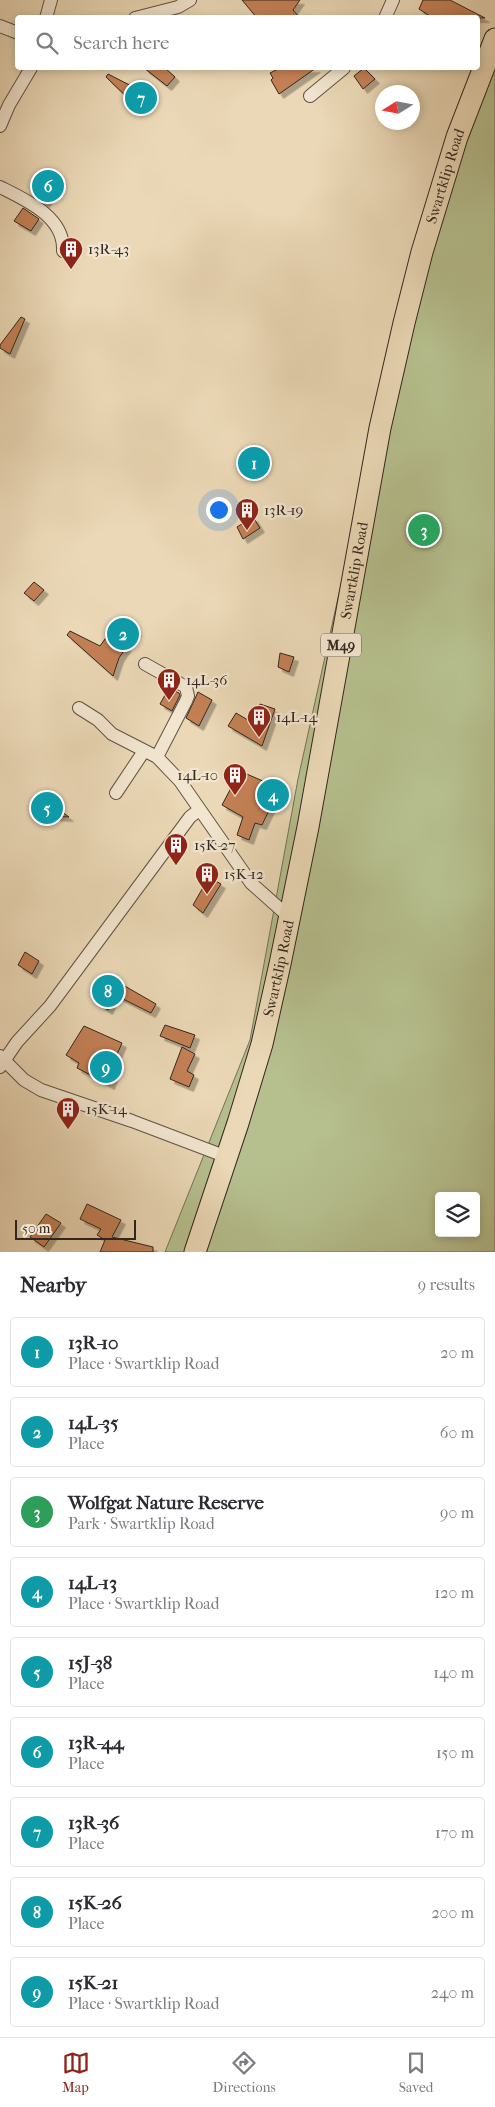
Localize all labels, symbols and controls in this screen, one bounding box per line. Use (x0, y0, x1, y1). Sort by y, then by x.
search box (15, 15, 480, 70)
icon: search (33, 29, 61, 57)
text: Search here (73, 32, 169, 54)
pin: 7 (125, 79, 157, 117)
north arrow (375, 85, 420, 130)
street label: Swartklip Road (422, 125, 469, 226)
pin: 6 (32, 167, 64, 205)
building icon: 13R-43 (58, 236, 84, 270)
place label: 13R-43 (88, 240, 129, 258)
pin: 1 (238, 444, 270, 482)
your location (206, 497, 232, 523)
building icon: 13R-19 (234, 497, 260, 531)
place label: 13R-19 (264, 501, 304, 519)
pin: 3 (408, 511, 440, 549)
street label: Swartklip Road (337, 520, 372, 621)
pin: 2 (107, 615, 139, 653)
road number: M49 (321, 634, 361, 656)
building icon: 14L-36 (156, 667, 182, 701)
place label: 14L-36 (186, 671, 228, 689)
building icon: 14L-14 (246, 704, 272, 738)
place label: 14L-14 (276, 708, 318, 726)
building icon: 14L-10 (222, 762, 248, 796)
place label: 14L-10 (177, 766, 218, 784)
pin: 4 (257, 776, 289, 814)
pin: 5 (31, 789, 63, 827)
building icon: 15K-27 (163, 832, 189, 866)
place label: 15K-27 (194, 836, 236, 854)
building icon: 15K-12 (194, 861, 220, 895)
place label: 15K-12 (224, 865, 264, 883)
street label: Swartklip Road (259, 918, 298, 1018)
pin: 8 (92, 972, 124, 1010)
pin: 9 (90, 1048, 122, 1086)
building icon: 15K-14 (55, 1096, 81, 1130)
place label: 15K-14 (86, 1100, 128, 1118)
map controls (435, 1192, 480, 1237)
button: layers (435, 1192, 480, 1237)
scale bar (15, 1217, 136, 1240)
text: 50 m (22, 1220, 50, 1237)
text: Nearby (20, 1273, 86, 1297)
text: 9 results (418, 1275, 475, 1294)
text: 13R-10 (68, 1332, 118, 1354)
text: 1 (34, 1343, 40, 1362)
text: 20 m (440, 1343, 474, 1362)
text: Place · Swartklip Road (68, 1354, 219, 1373)
text: 14L-35 (68, 1412, 118, 1434)
text: 2 (33, 1423, 41, 1442)
text: 60 m (440, 1423, 474, 1442)
text: Place (68, 1434, 104, 1453)
text: Wolfgat Nature Reserve (68, 1492, 264, 1514)
text: 3 (34, 1503, 40, 1522)
text: 90 m (440, 1503, 474, 1522)
text: Park · Swartklip Road (68, 1514, 215, 1533)
text: 14L-13 (68, 1572, 117, 1594)
text: 4 (32, 1583, 42, 1602)
text: 120 m (435, 1583, 474, 1602)
text: Place · Swartklip Road (68, 1594, 219, 1613)
text: 15J-38 (68, 1652, 112, 1674)
text: 5 (34, 1663, 40, 1682)
text: 140 m (433, 1663, 474, 1682)
text: Place (68, 1674, 104, 1693)
text: 13R-44 (68, 1732, 124, 1754)
text: 6 (33, 1743, 41, 1762)
text: 150 m (436, 1743, 474, 1762)
text: Place (68, 1754, 104, 1773)
text: 13R-36 (68, 1812, 119, 1834)
text: 7 (33, 1823, 41, 1842)
text: 170 m (435, 1823, 474, 1842)
text: Place (68, 1834, 104, 1853)
text: 15K-26 (68, 1892, 122, 1914)
text: 8 (33, 1903, 41, 1922)
text: 200 m (431, 1903, 474, 1922)
text: Place (68, 1914, 104, 1933)
text: 15K-21 (68, 1972, 118, 1994)
text: 9 (33, 1983, 41, 2002)
text: 240 m (431, 1983, 474, 2002)
text: Place · Swartklip Road (68, 1994, 219, 2013)
tab: Map (62, 2049, 90, 2096)
tab: Directions (213, 2049, 276, 2096)
tab: Saved (399, 2049, 433, 2096)

